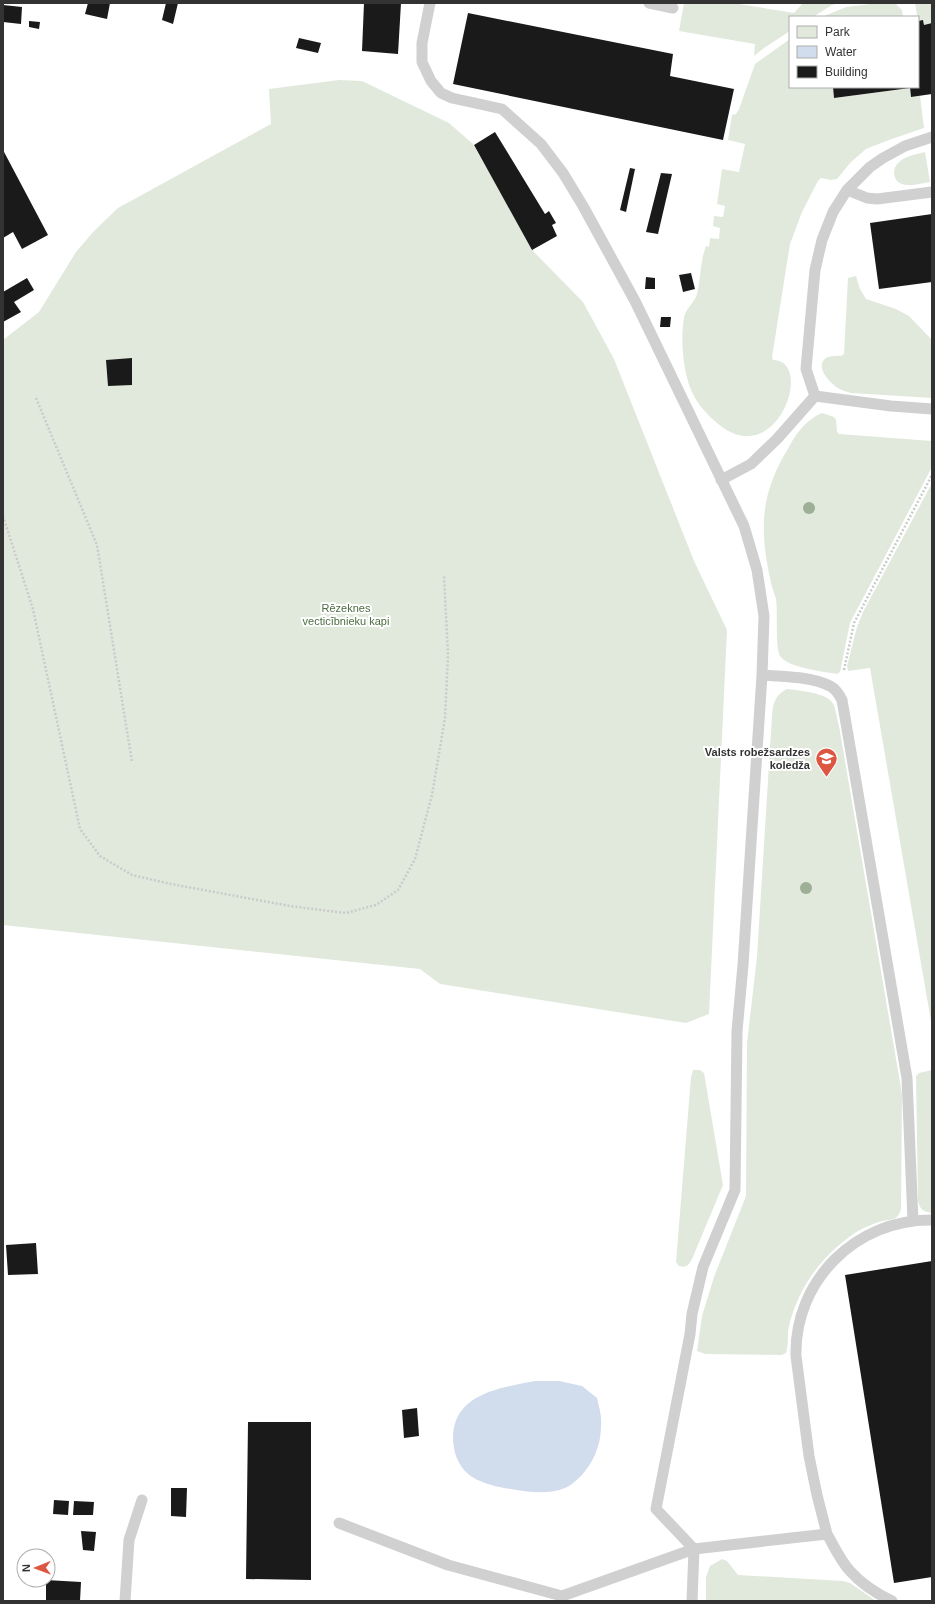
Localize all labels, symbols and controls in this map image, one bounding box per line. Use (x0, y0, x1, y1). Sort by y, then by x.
legend (789, 16, 919, 88)
text: Park (825, 25, 851, 39)
text: Water (825, 45, 857, 59)
text: Building (825, 65, 868, 79)
park label: Rēzeknes vecticībnieku kapi (303, 602, 389, 627)
school or university icon: Valsts robežsardzes koledža (813, 745, 839, 778)
place label: Valsts robežsardzes koledža (705, 746, 811, 771)
north arrow (16, 1548, 56, 1588)
text: N (20, 1564, 32, 1572)

